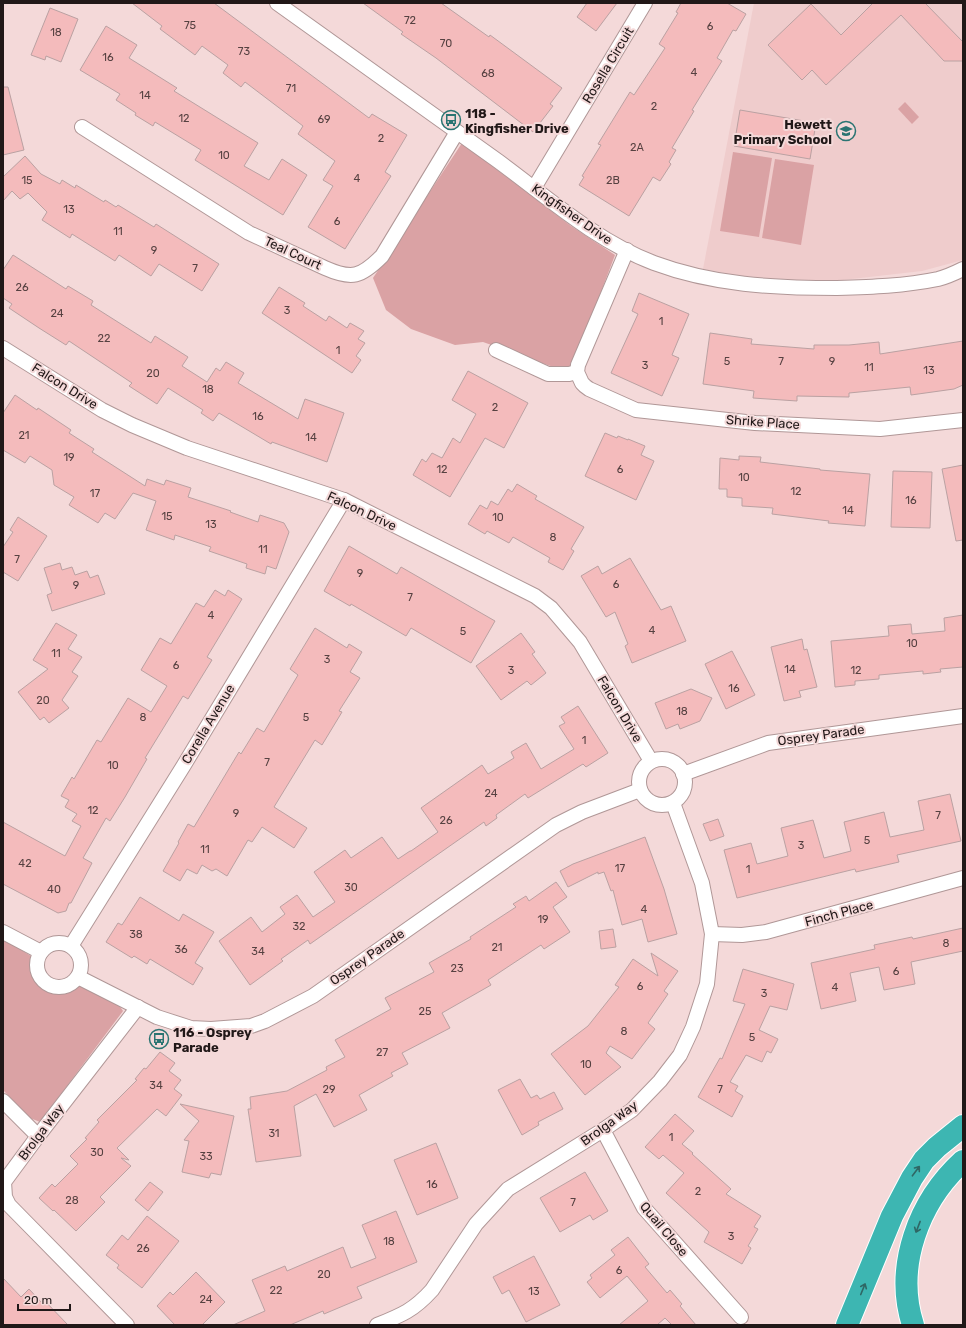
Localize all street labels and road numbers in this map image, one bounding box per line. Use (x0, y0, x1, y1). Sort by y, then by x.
street label: Rosella Circuit (579, 24, 637, 106)
street label: Kingfisher Drive (528, 181, 615, 248)
street label: Teal Court (262, 233, 324, 273)
street label: Falcon Drive (29, 360, 101, 412)
street label: Shrike Place (726, 412, 800, 432)
street label: Falcon Drive (325, 488, 399, 534)
street label: Falcon Drive (594, 673, 646, 745)
street label: Corella Avenue (178, 682, 238, 766)
street label: Osprey Parade (777, 721, 865, 749)
street label: Finch Place (803, 897, 875, 929)
street label: Osprey Parade (327, 926, 407, 988)
street label: Brolga Way (578, 1097, 641, 1149)
street label: Brolga Way (15, 1101, 68, 1164)
street label: Quail Close (637, 1199, 691, 1259)

